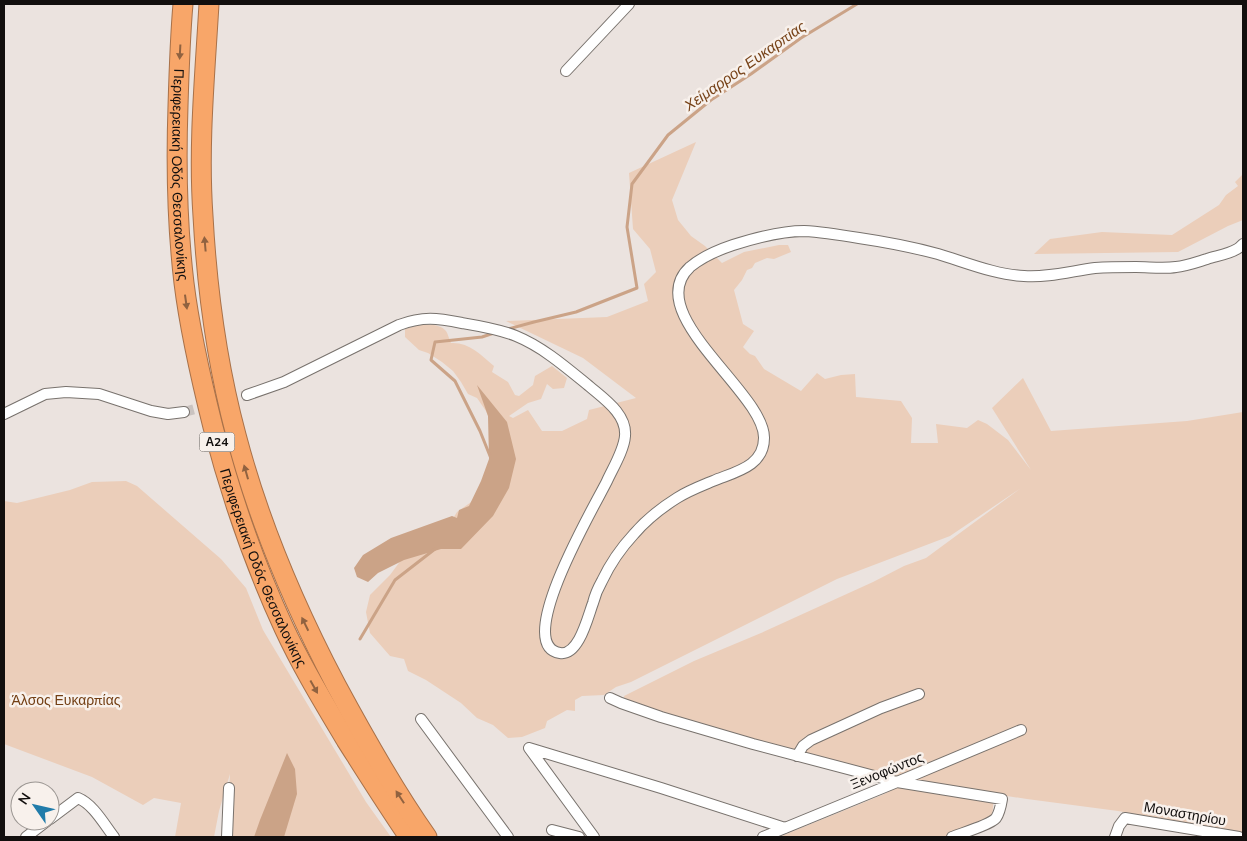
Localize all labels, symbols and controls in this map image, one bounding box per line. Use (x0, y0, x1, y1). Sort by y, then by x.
water label: Χείμαρρος Ευκαρπίας (679, 16, 810, 116)
one-way arrow (175, 45, 183, 61)
street label: Περιφερειακή Οδός Θεσσαλονίκης (168, 68, 193, 282)
one-way arrow (201, 236, 209, 252)
one-way arrow (183, 294, 191, 310)
road number: Α24 (200, 432, 234, 452)
one-way arrow (242, 465, 250, 480)
street label: Περιφερειακή Οδός Θεσσαλονίκης (216, 466, 311, 671)
one-way arrow (301, 617, 309, 631)
one-way arrow (310, 680, 319, 693)
park label: Άλσος Ευκαρπίας (12, 691, 121, 710)
street label: Ξενοφώντος (848, 748, 926, 794)
north arrow (10, 781, 60, 831)
text: N (14, 789, 35, 809)
one-way arrow (396, 790, 405, 803)
street label: Μοναστηρίου (1142, 797, 1228, 831)

